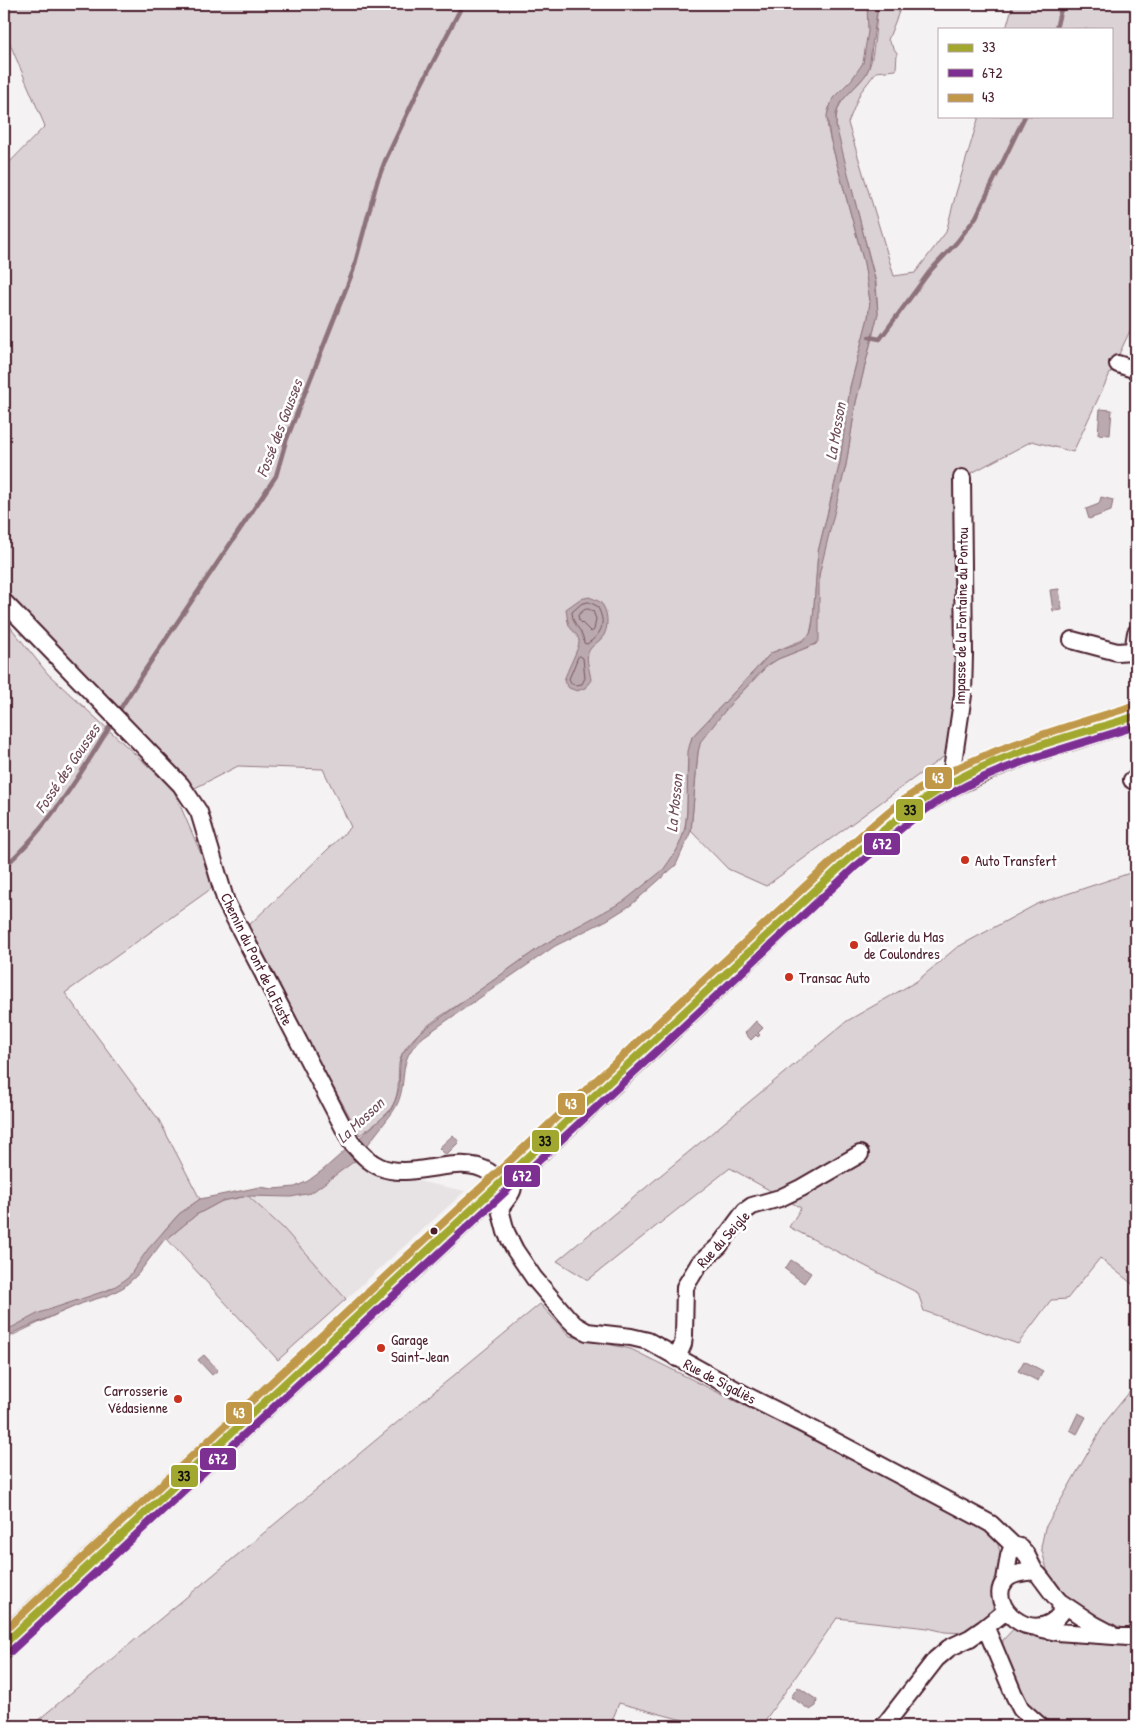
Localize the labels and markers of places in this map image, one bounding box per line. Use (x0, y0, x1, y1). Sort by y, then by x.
place label: Auto Transfert (975, 850, 1057, 871)
marker: Auto Transfert (959, 854, 971, 866)
place label: Gallerie du Mas de Coulondres (864, 926, 944, 964)
marker: Gallerie du Mas de Coulondres (848, 939, 860, 951)
place label: Transac Auto (799, 967, 870, 988)
marker: Transac Auto (783, 971, 795, 983)
unlabelled marker (429, 1226, 439, 1236)
place label: Garage Saint-Jean (391, 1329, 450, 1367)
marker: Garage Saint-Jean (375, 1342, 387, 1354)
place label: Carrosserie Védasienne (104, 1380, 168, 1418)
marker: Carrosserie Védasienne (172, 1393, 184, 1405)

